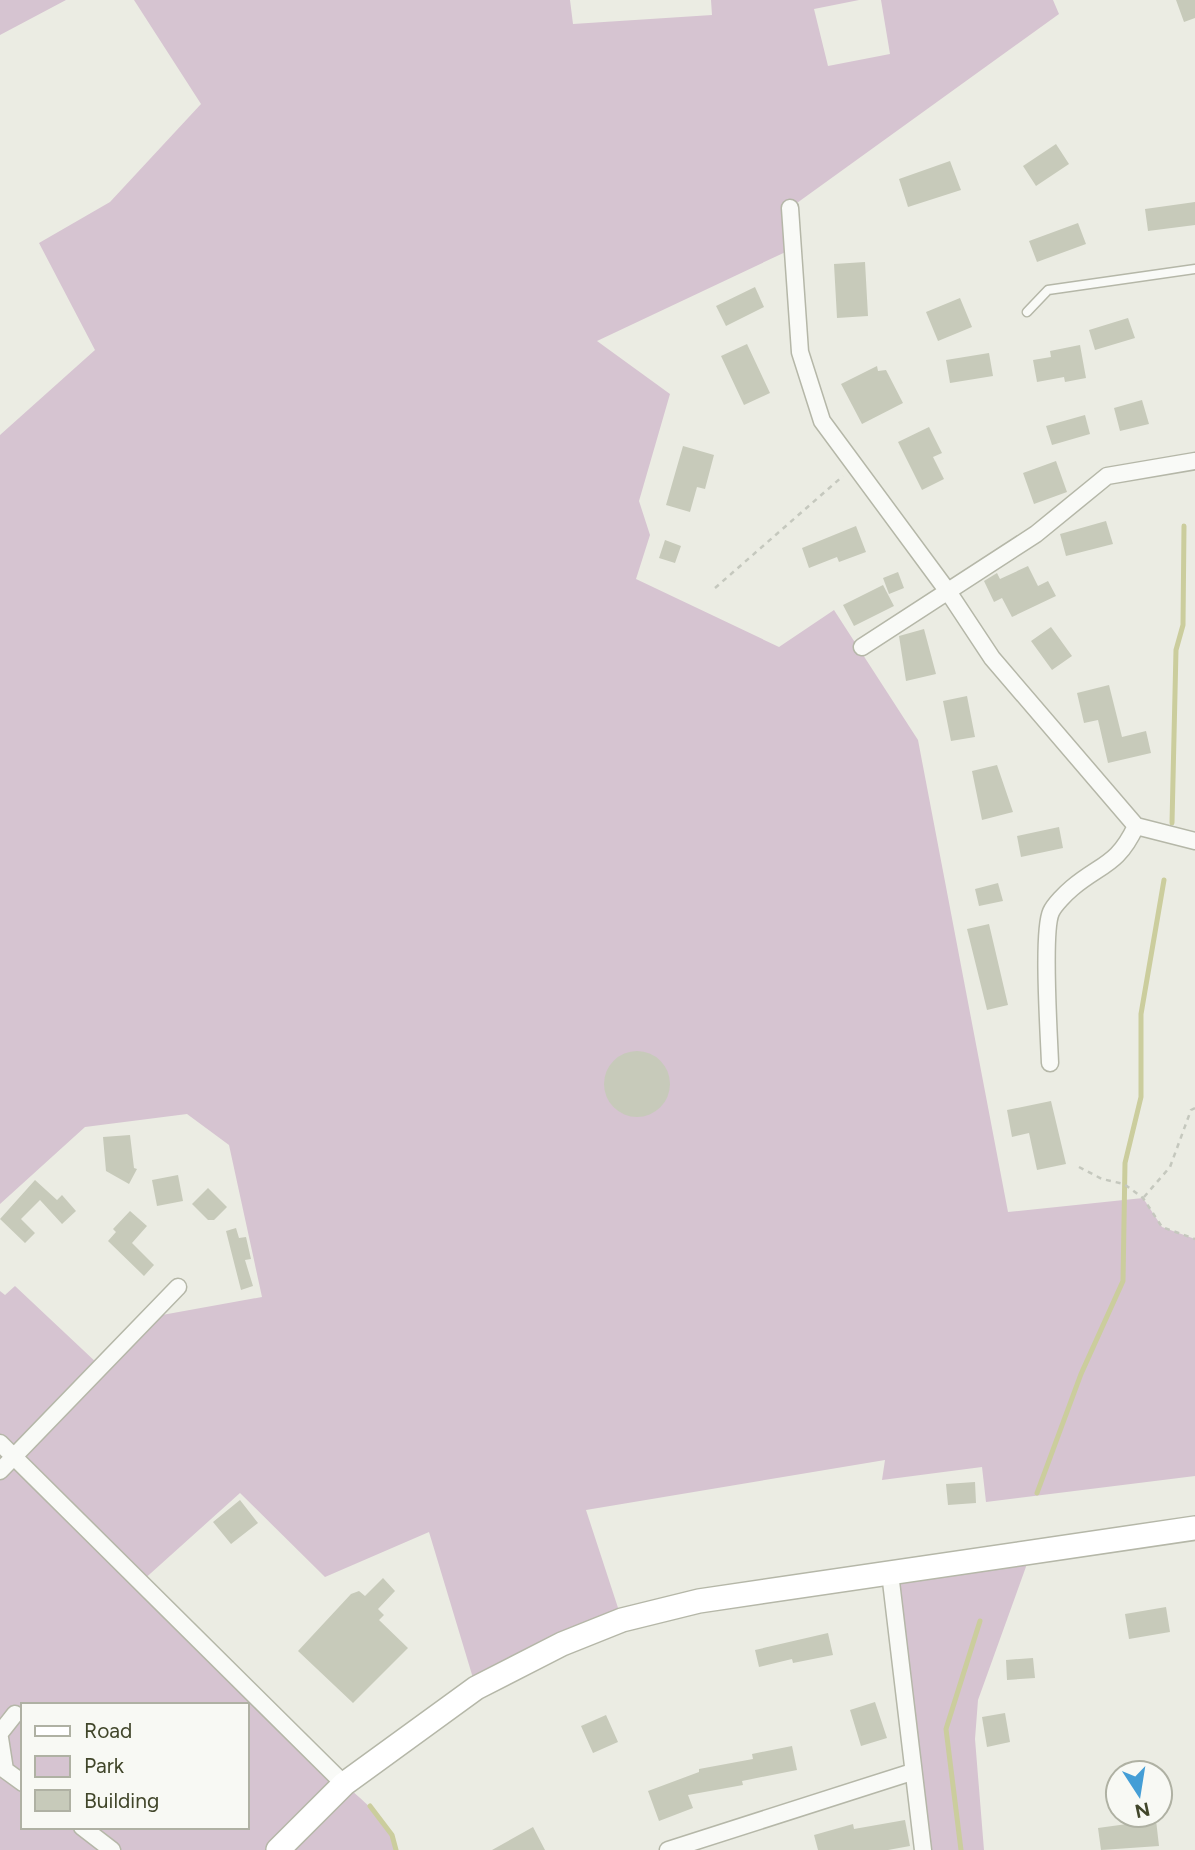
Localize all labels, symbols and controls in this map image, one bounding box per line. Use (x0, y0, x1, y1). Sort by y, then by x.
legend (21, 1703, 248, 1829)
text: Road (84, 1718, 132, 1743)
text: Park (84, 1753, 125, 1778)
north arrow (1104, 1759, 1174, 1829)
text: Building (84, 1788, 159, 1813)
text: N (1133, 1797, 1152, 1823)

